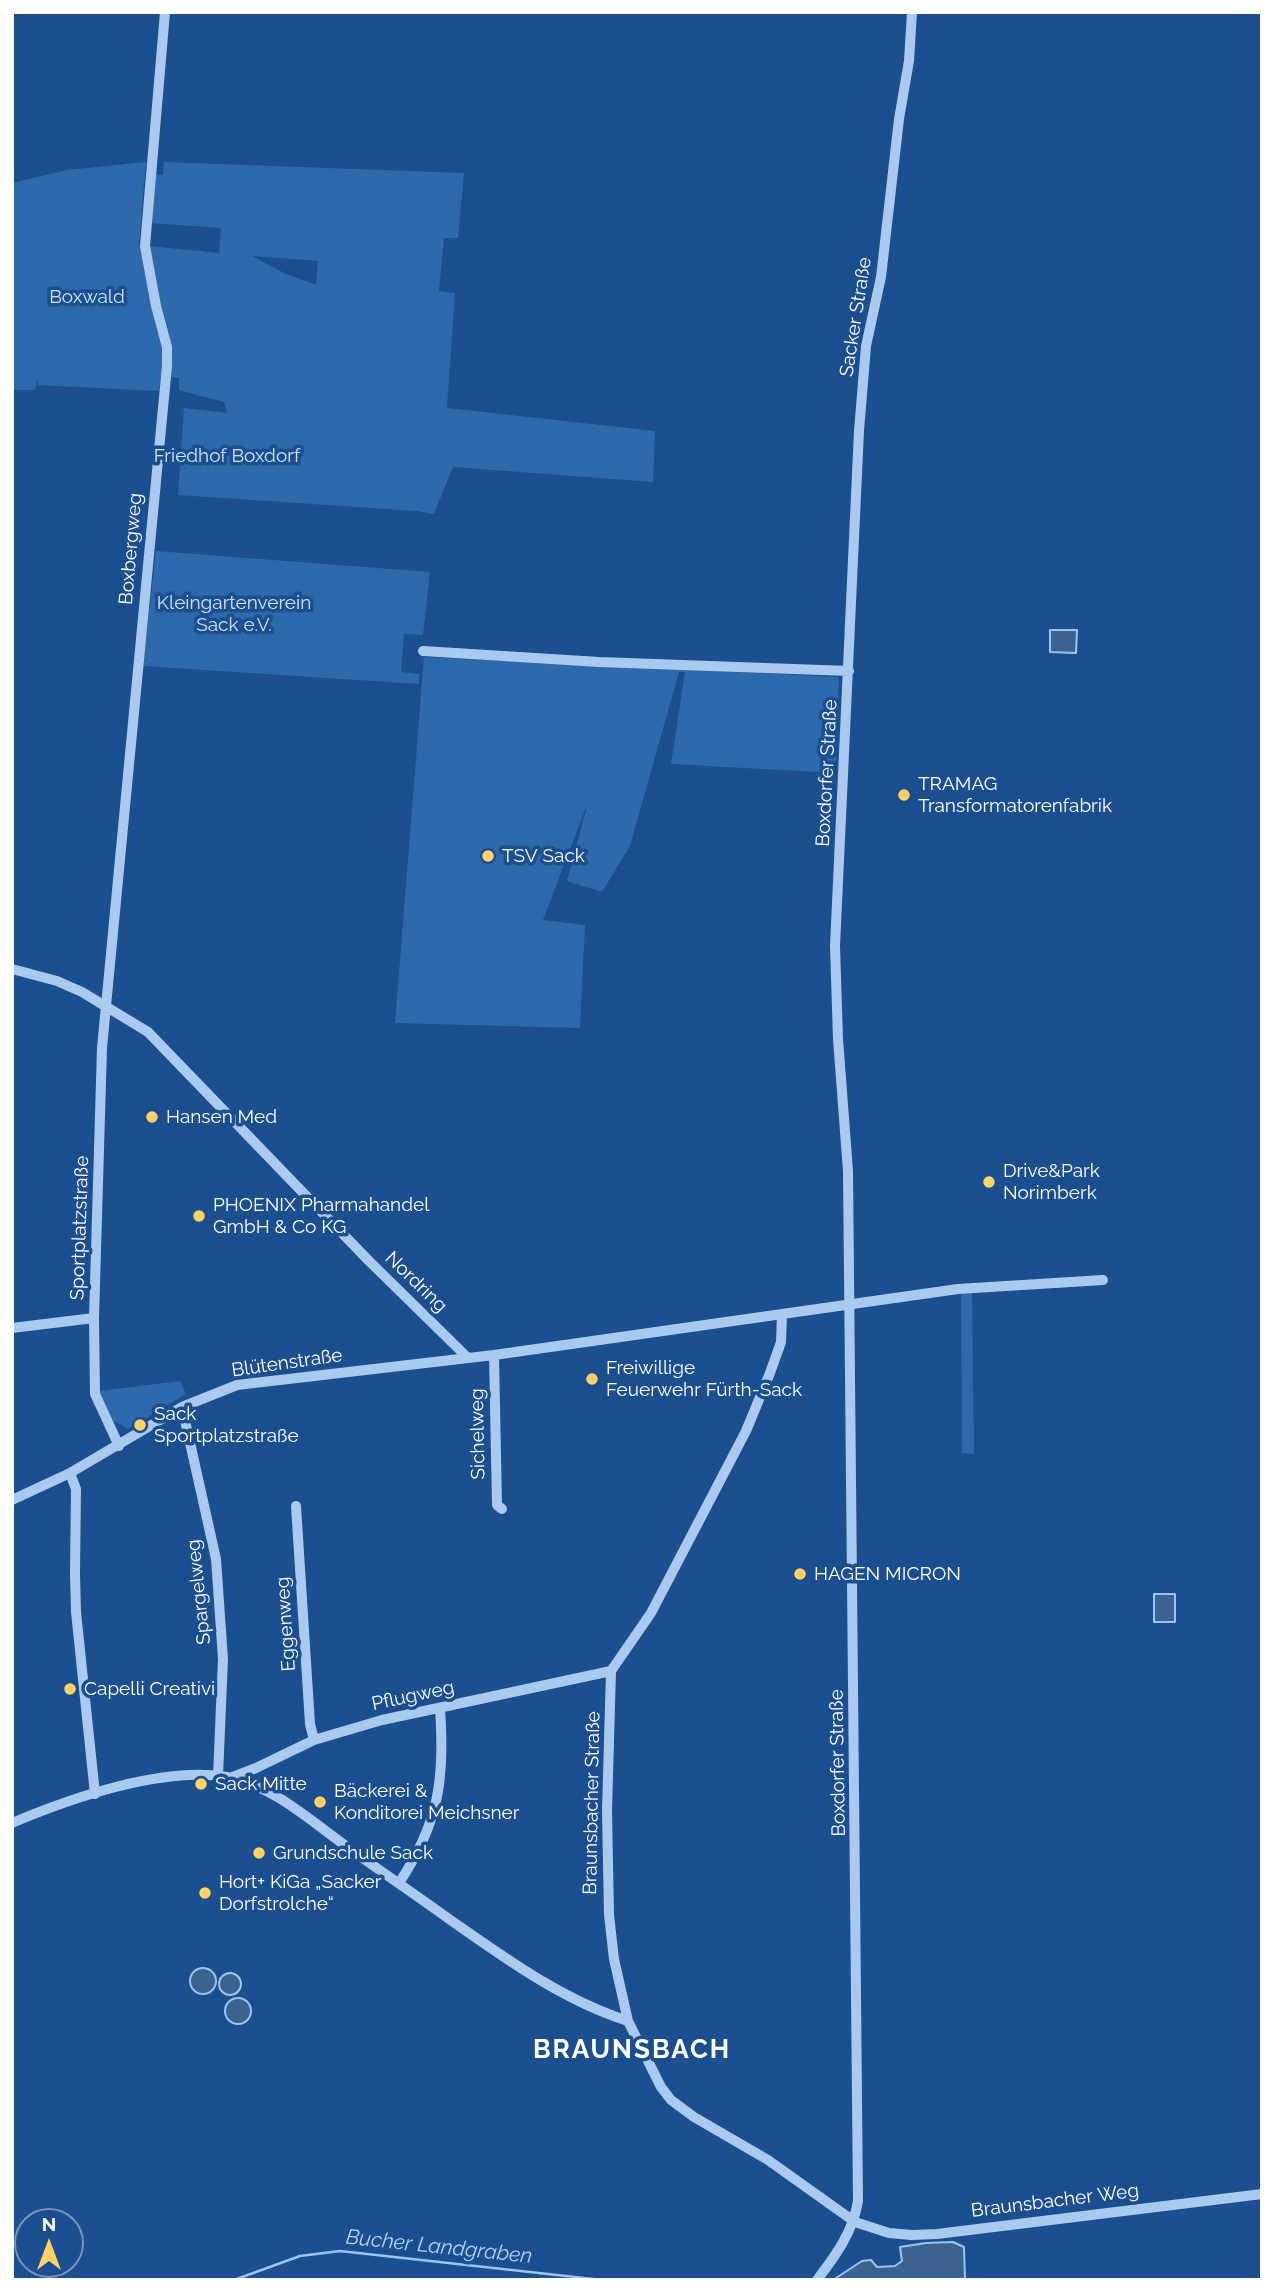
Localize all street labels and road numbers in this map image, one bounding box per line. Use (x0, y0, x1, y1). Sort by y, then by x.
street label: Sacker Straße (835, 256, 877, 378)
street label: Boxbergweg (115, 492, 147, 606)
street label: Boxdorfer Straße (812, 699, 842, 847)
street label: Sportplatzstraße (66, 1155, 94, 1301)
street label: Nordring (380, 1247, 452, 1317)
street label: Blütenstraße (230, 1344, 344, 1382)
street label: Sichelweg (466, 1388, 490, 1480)
street label: Spargelweg (182, 1538, 216, 1646)
street label: Eggenweg (271, 1576, 301, 1672)
street label: Pflugweg (370, 1676, 456, 1716)
street label: Boxdorfer Straße (825, 1689, 851, 1837)
street label: Braunsbacher Straße (579, 1711, 605, 1895)
street label: Braunsbacher Weg (970, 2179, 1140, 2223)

